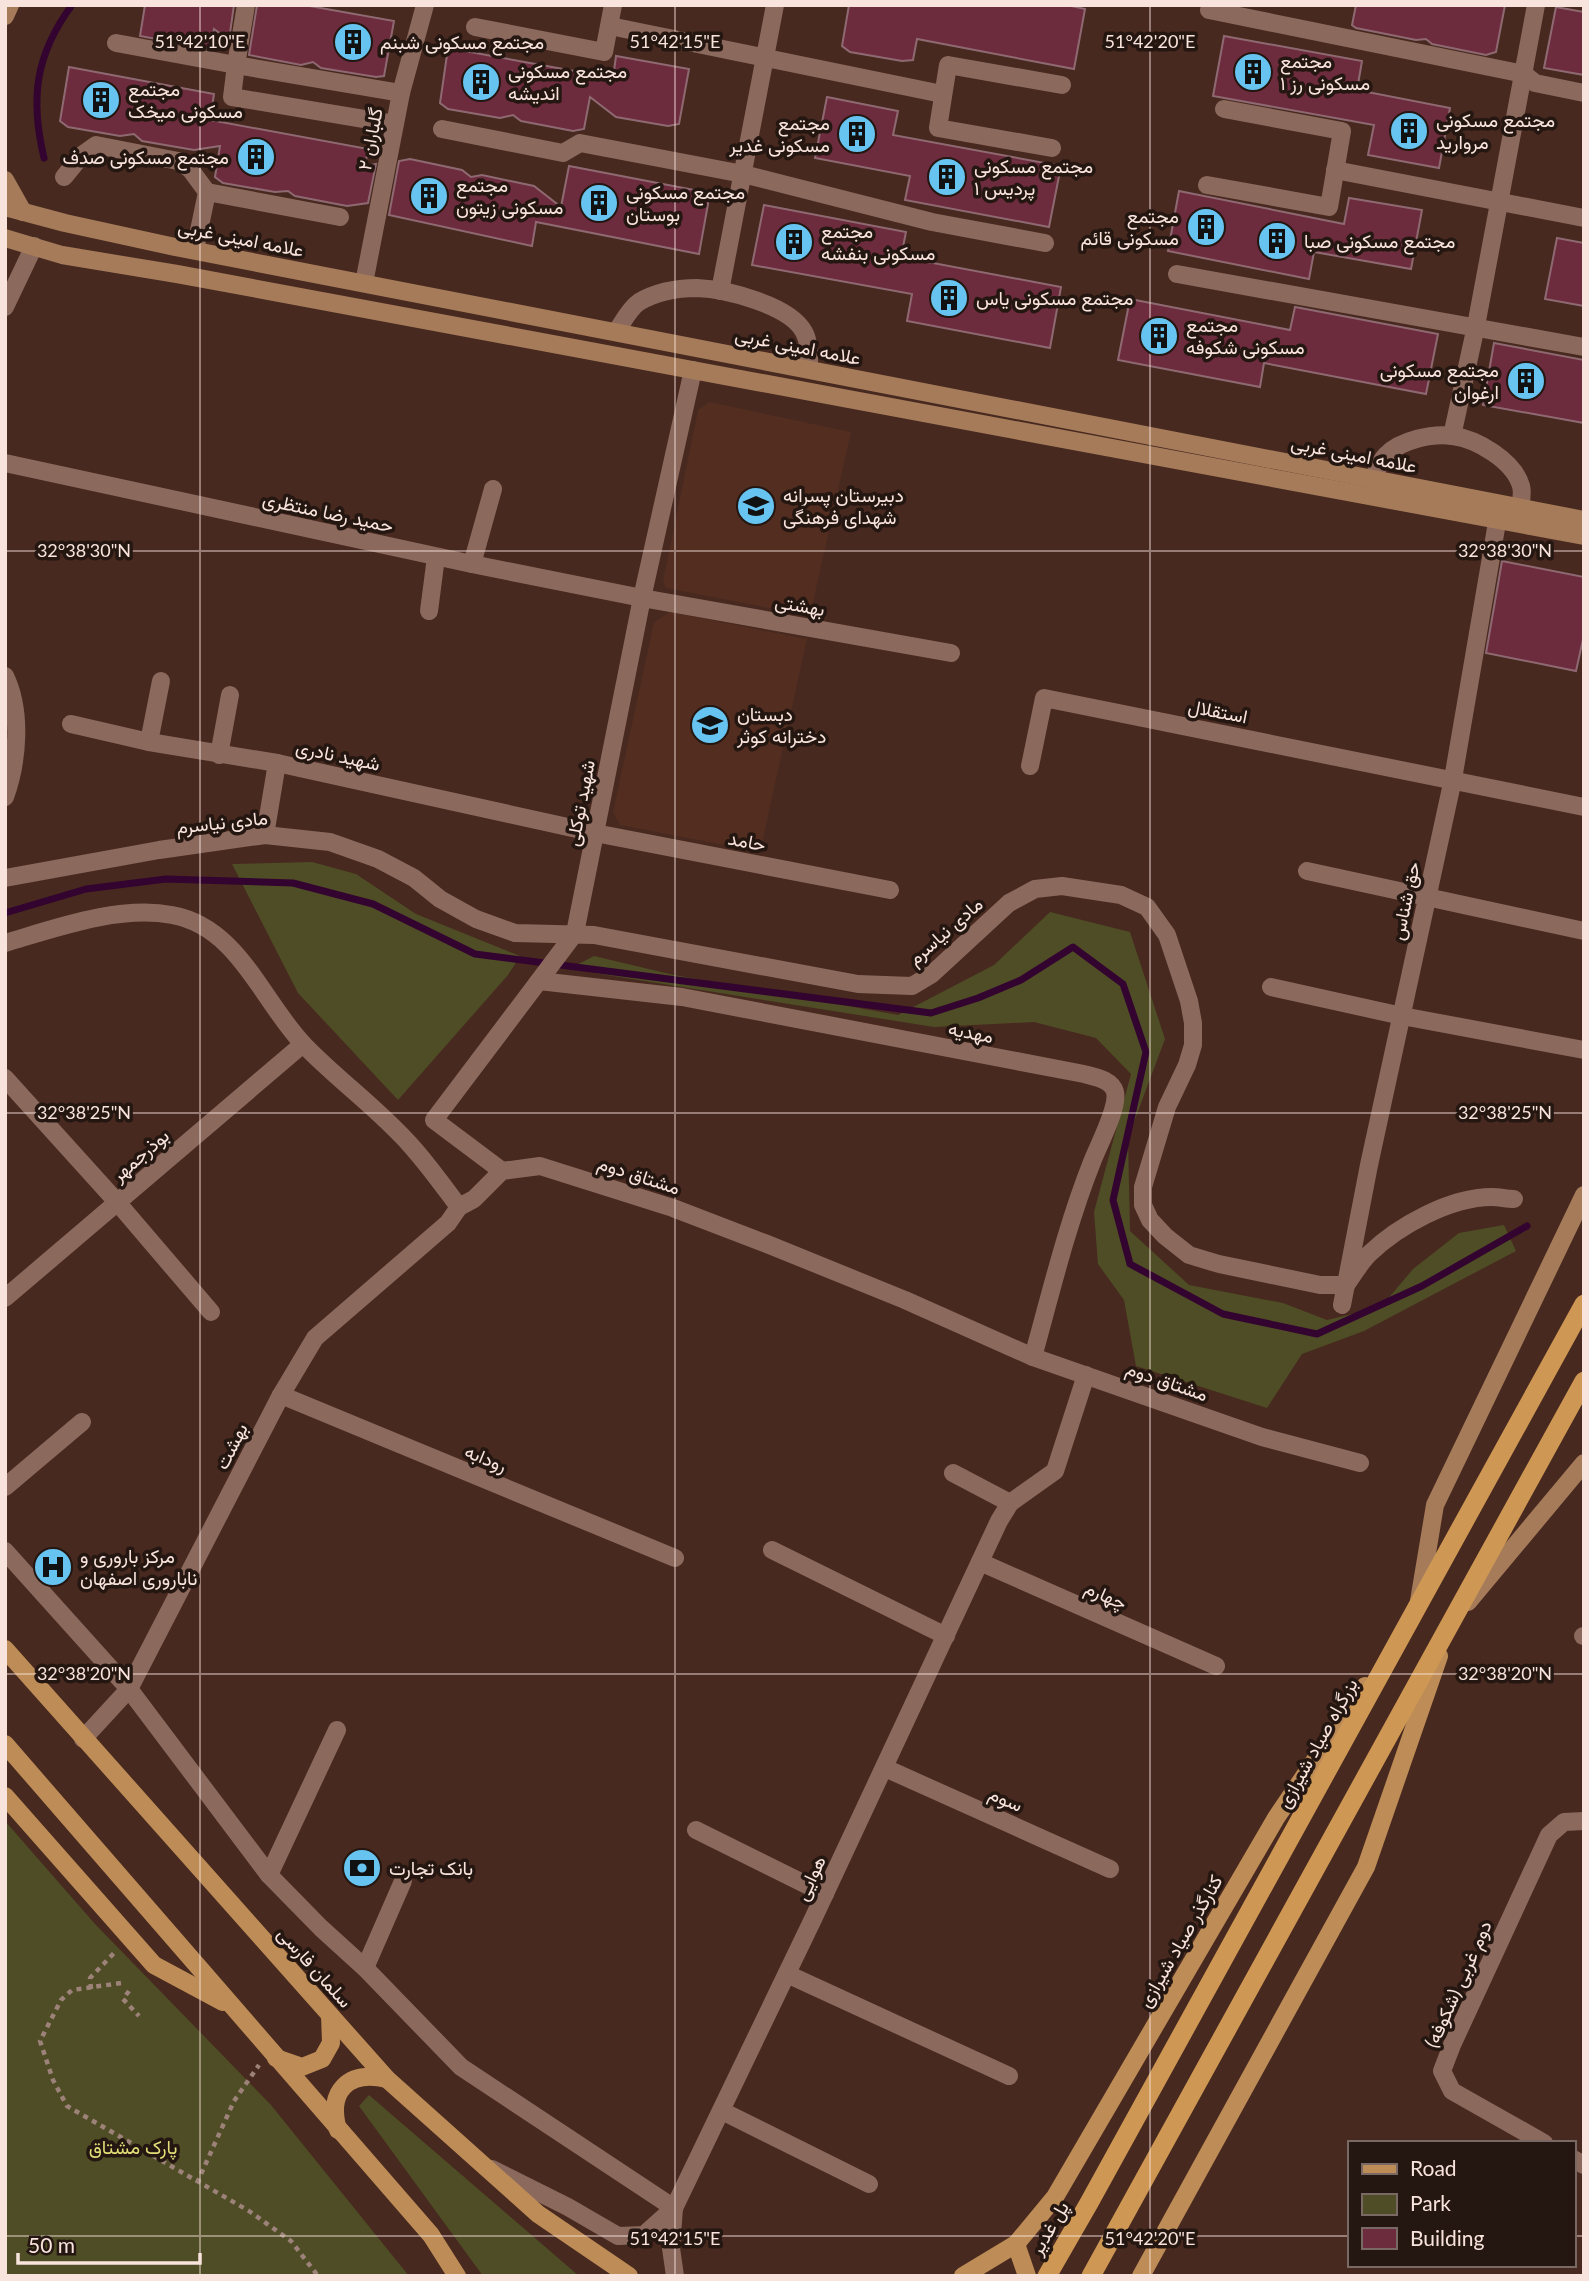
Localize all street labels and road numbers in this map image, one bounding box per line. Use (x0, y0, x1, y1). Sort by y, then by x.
street label: گلباران ۲ (352, 106, 388, 172)
street label: علامه امینی غربی (176, 214, 306, 262)
street label: علامه امینی غربی (733, 322, 863, 370)
street label: علامه امینی غربی (1289, 430, 1419, 478)
street label: حمید رضا منتظری (260, 486, 396, 538)
street label: بهشتی (773, 589, 827, 621)
street label: استقلال (1186, 694, 1250, 728)
street label: شهید نادری (294, 734, 382, 776)
street label: شهید توکلی (560, 758, 600, 848)
street label: مادی نیاسرم (175, 805, 269, 840)
street label: حامد (726, 826, 768, 855)
street label: حق شناس (1385, 860, 1425, 942)
street label: مادی نیاسرم (902, 892, 988, 971)
street label: مهدیه (946, 1016, 996, 1048)
street label: بوذرجمهر (105, 1123, 174, 1187)
street label: مشتاق دوم (594, 1150, 683, 1201)
street label: مشتاق دوم (1122, 1356, 1211, 1407)
street label: بهشت (209, 1419, 253, 1473)
street label: رودابه (461, 1439, 511, 1477)
street label: چهارم (1080, 1575, 1131, 1617)
street label: بزرگراه صیاد شیرازی (1271, 1674, 1363, 1812)
street label: سوم (985, 1781, 1027, 1818)
street label: هوایی (789, 1852, 831, 1904)
street label: کنارگذر صیاد شیرازی (1132, 1870, 1228, 2012)
street label: دوم غربی (شکوفه) (1419, 1917, 1498, 2052)
street label: سلمان فارسی (272, 1922, 358, 2012)
street label: پل غدیر (1024, 2197, 1076, 2261)

